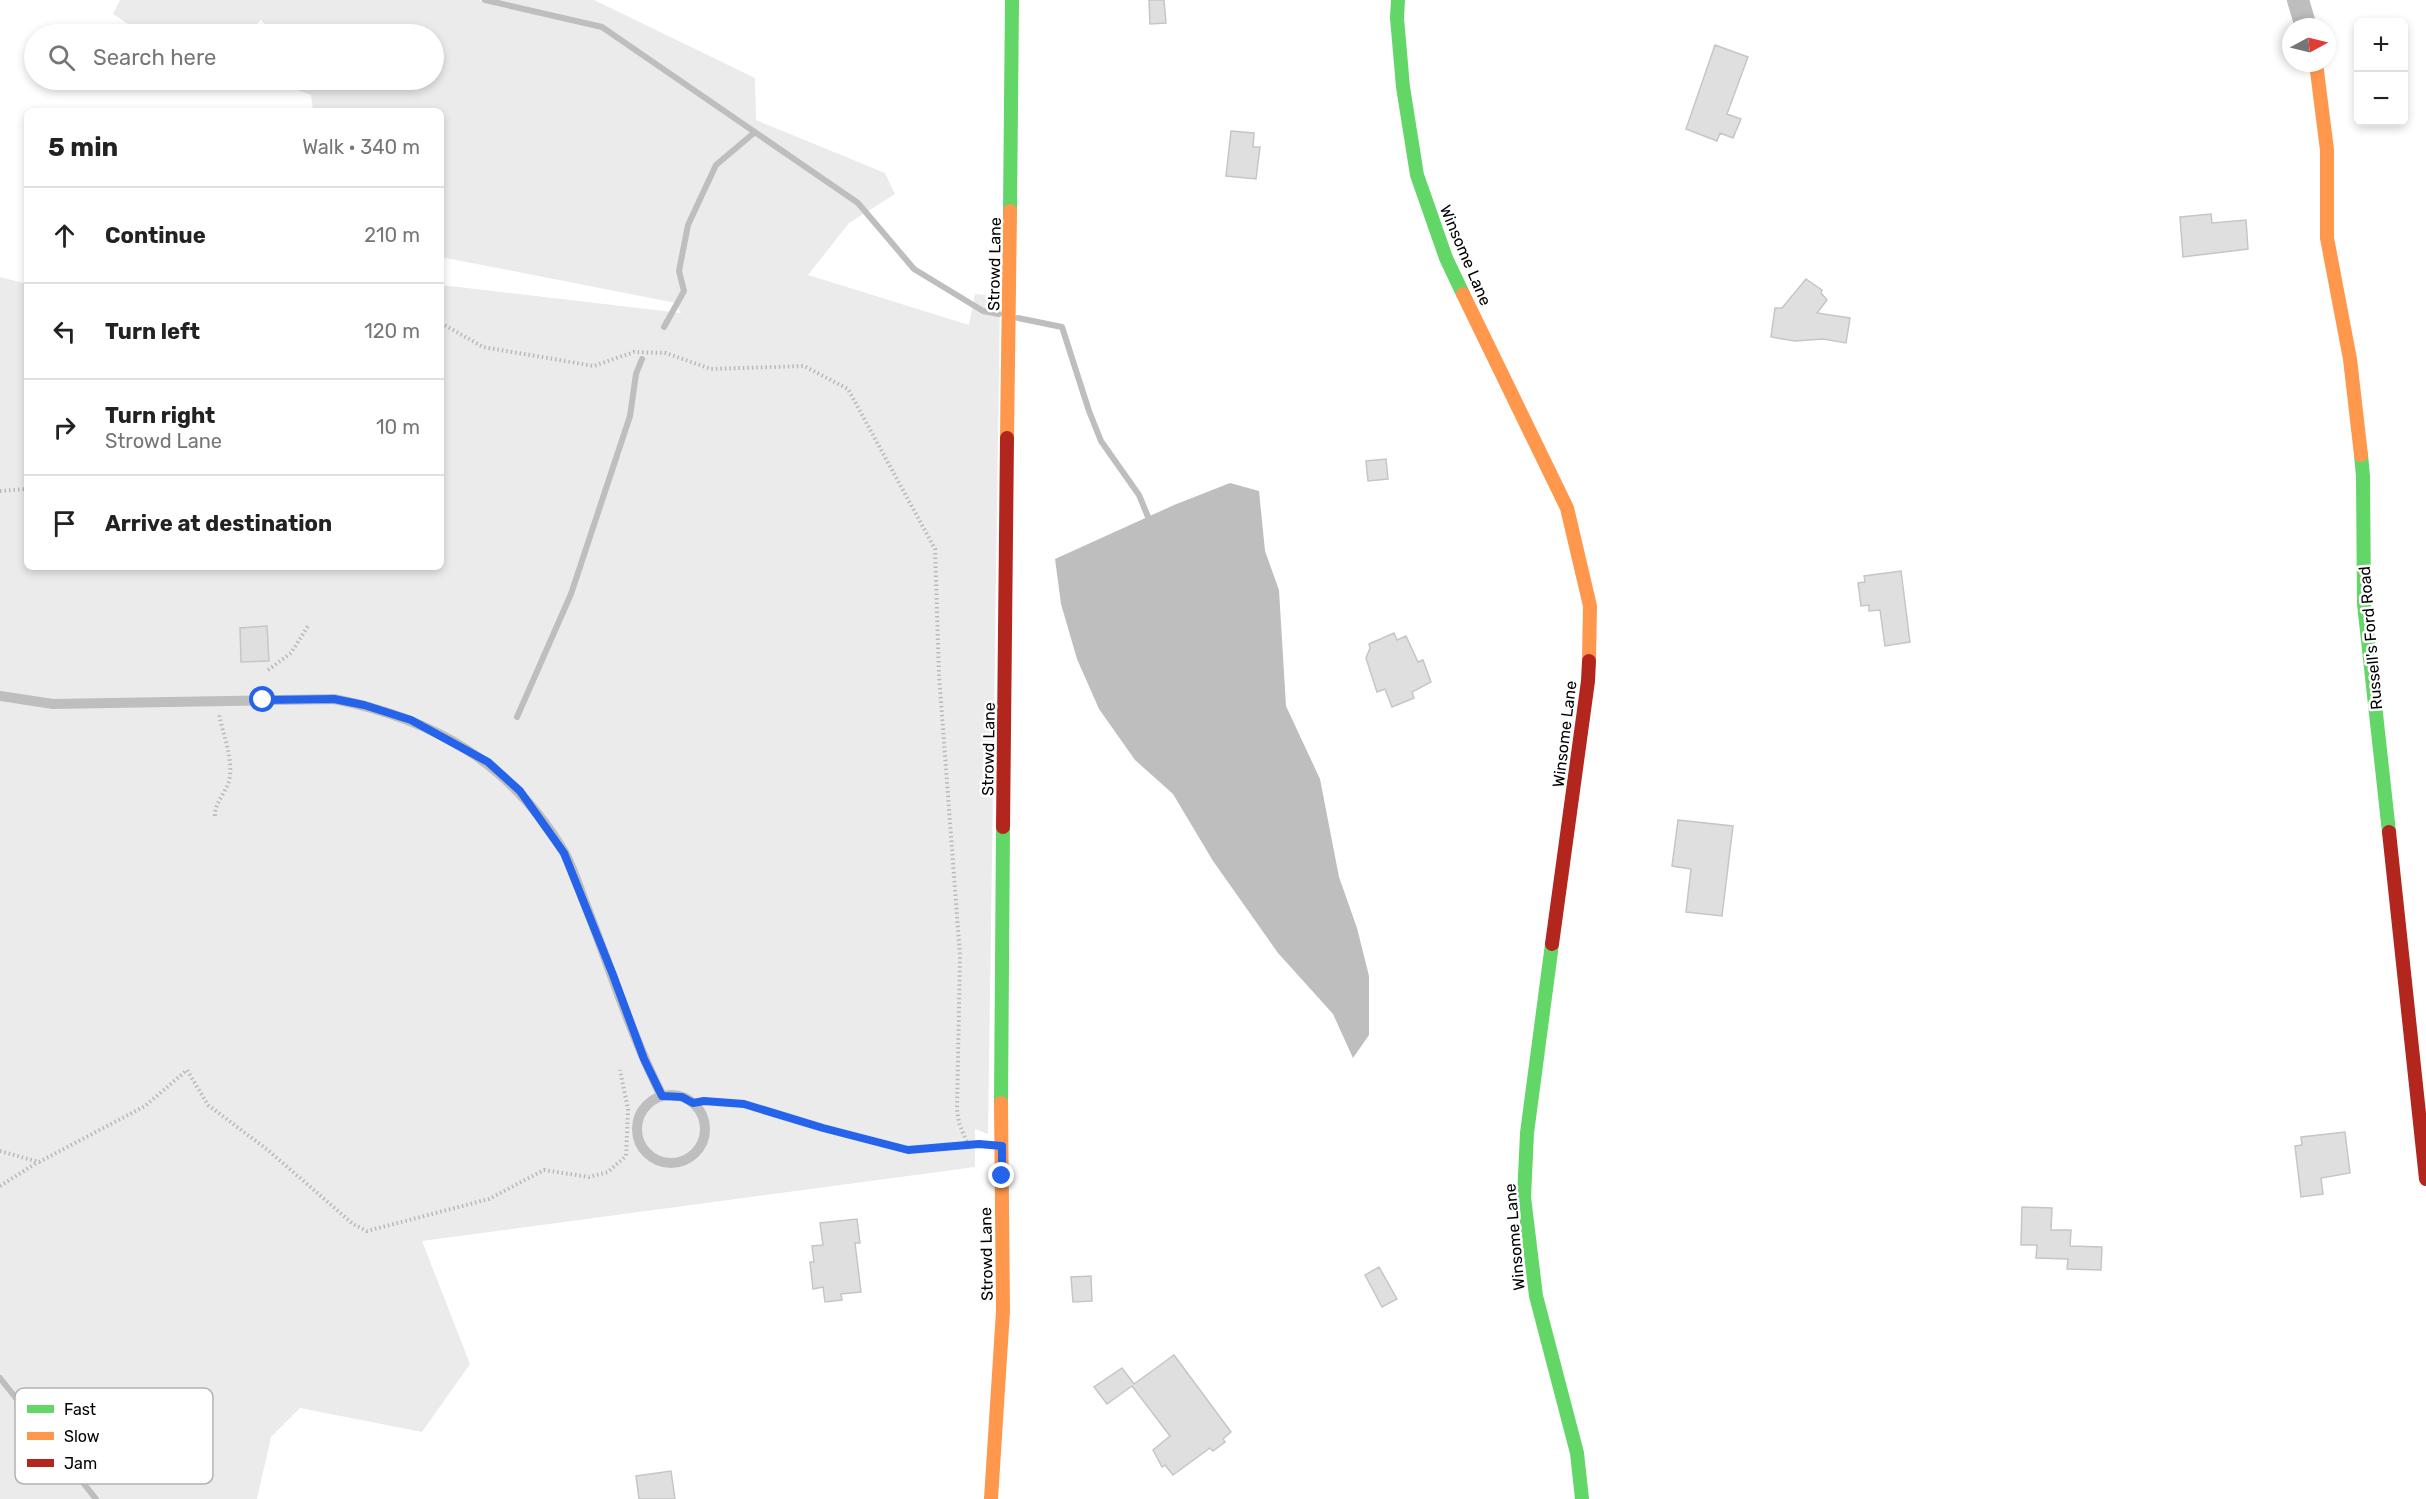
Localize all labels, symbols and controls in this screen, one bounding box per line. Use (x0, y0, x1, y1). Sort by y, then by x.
north arrow (2282, 18, 2336, 72)
map controls (2354, 18, 2408, 126)
button: + (2354, 18, 2408, 72)
search box (24, 24, 444, 90)
icon: search (45, 41, 78, 74)
text: Search here (93, 44, 216, 71)
button: − (2354, 72, 2408, 126)
text: 5 min (48, 132, 118, 163)
text: Walk · 340 m (302, 135, 420, 159)
street label: Winsome Lane (1436, 202, 1495, 308)
street label: Strowd Lane (984, 217, 1005, 311)
icon: ahead (48, 219, 81, 252)
text: Continue (105, 222, 206, 249)
text: 210 m (364, 223, 420, 247)
icon: left (48, 315, 81, 348)
text: Turn left (105, 318, 200, 345)
text: 120 m (364, 319, 420, 343)
text: Turn right (105, 402, 215, 429)
icon: right (48, 411, 81, 444)
text: 10 m (376, 415, 420, 439)
text: Strowd Lane (105, 429, 222, 453)
icon: arrive (48, 507, 81, 540)
text: Arrive at destination (105, 510, 332, 537)
street label: Russell's Ford Road (2355, 565, 2386, 711)
street label: Winsome Lane (1549, 680, 1580, 788)
route start (249, 686, 275, 712)
street label: Strowd Lane (978, 702, 999, 796)
route end (988, 1162, 1014, 1188)
street label: Winsome Lane (1500, 1183, 1529, 1291)
street label: Strowd Lane (976, 1207, 997, 1301)
legend (15, 1388, 213, 1484)
text: Fast (64, 1400, 96, 1419)
text: Slow (64, 1427, 100, 1446)
text: Jam (64, 1454, 97, 1473)

